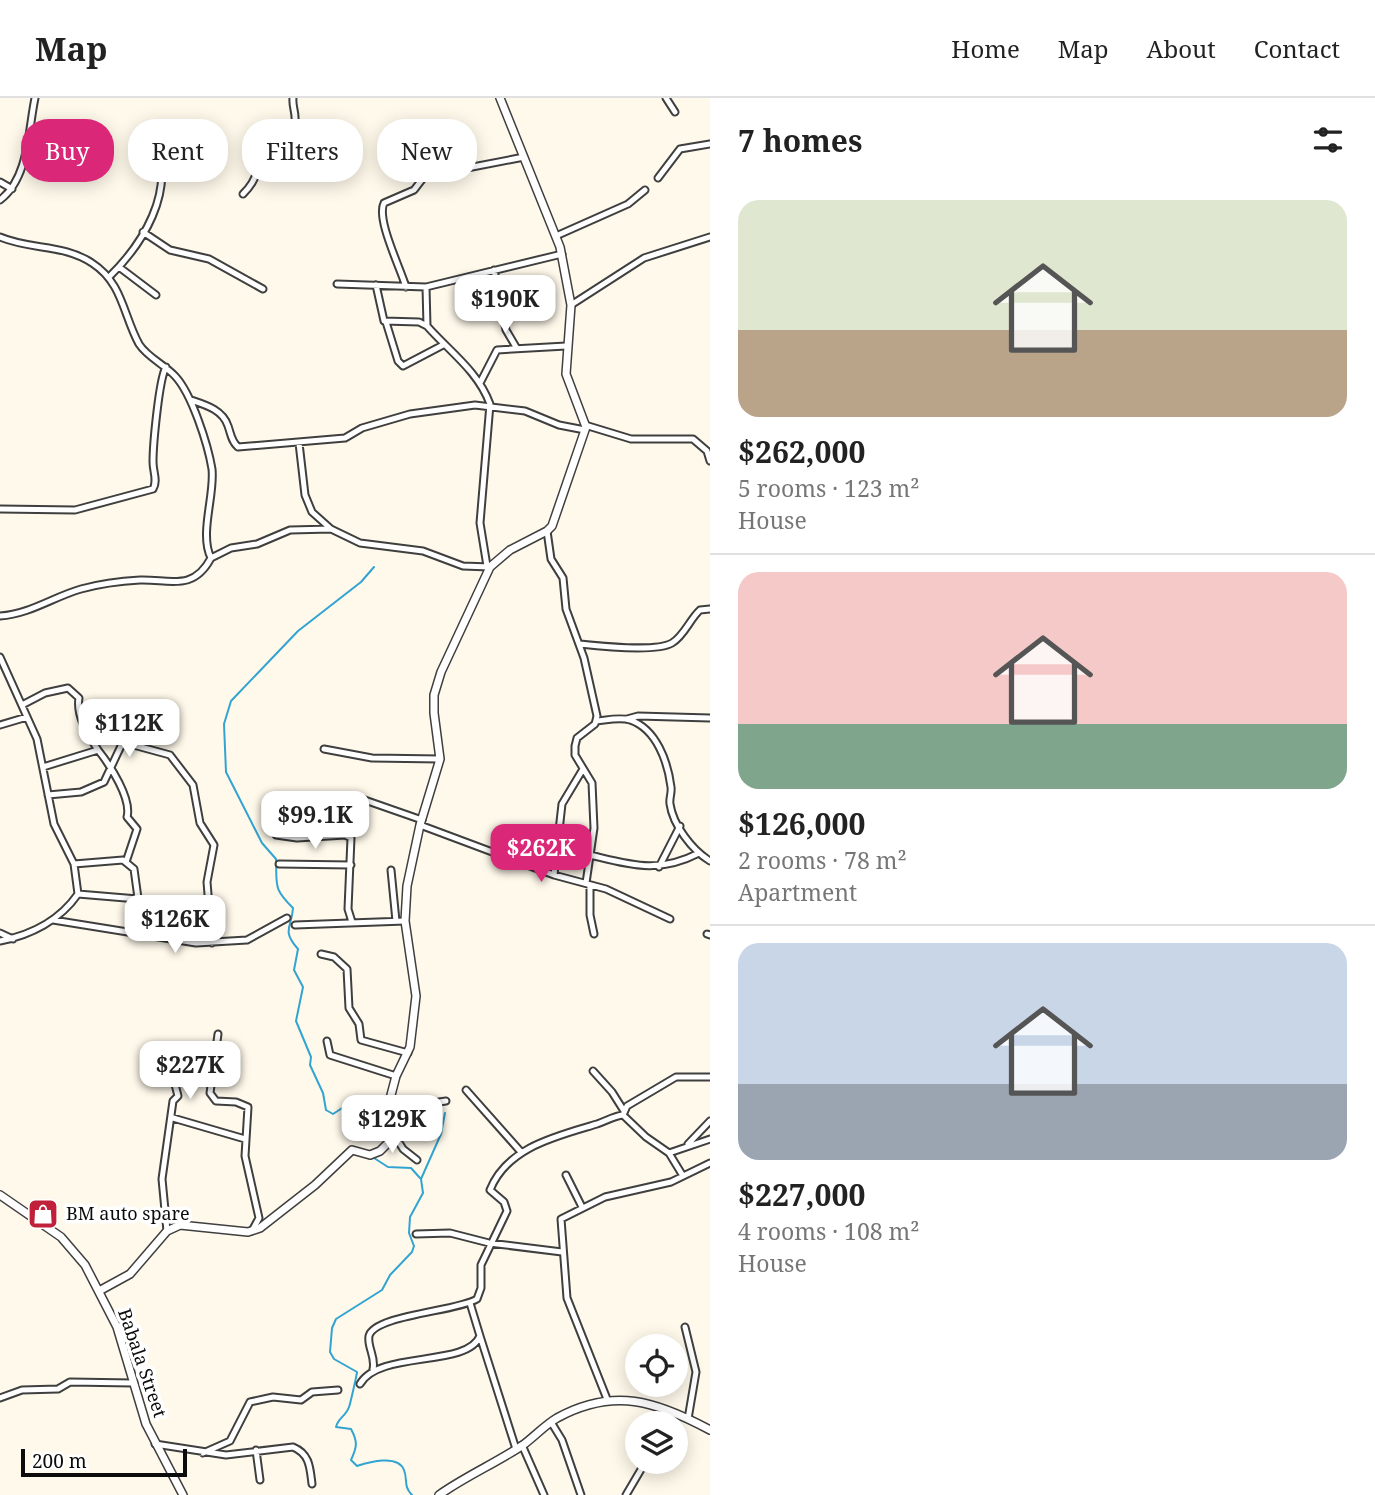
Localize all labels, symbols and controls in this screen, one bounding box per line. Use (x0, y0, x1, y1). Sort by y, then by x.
text: Map (35, 26, 108, 71)
text: Home (951, 32, 1020, 65)
text: Map (1058, 32, 1109, 65)
text: About (1147, 32, 1216, 65)
text: Contact (1254, 32, 1340, 65)
chip: Buy (21, 119, 114, 182)
chip: Rent (128, 119, 228, 182)
chip: Filters (242, 119, 363, 182)
chip: New (377, 119, 477, 182)
text: 7 homes (738, 120, 862, 161)
icon: filters (1309, 121, 1347, 159)
icon: home (980, 245, 1106, 371)
pin: $190K (456, 275, 554, 335)
text: $190K (471, 282, 539, 314)
text: $262,000 (738, 431, 865, 472)
text: 5 rooms · 123 m² (738, 472, 920, 504)
text: House (738, 504, 807, 536)
icon: home (980, 617, 1106, 743)
pin: $112K (80, 700, 178, 759)
text: $112K (95, 706, 163, 738)
pin: $99.1K (258, 792, 372, 851)
text: $99.1K (277, 798, 353, 830)
text: $126,000 (738, 803, 865, 844)
pin: $262K (492, 824, 590, 884)
text: $262K (507, 831, 575, 863)
text: 2 rooms · 78 m² (738, 844, 907, 876)
text: Apartment (738, 876, 857, 908)
pin: $126K (126, 896, 224, 955)
text: $126K (141, 902, 209, 934)
icon: home (980, 988, 1106, 1114)
pin: $227K (141, 1042, 239, 1101)
text: $227K (156, 1048, 224, 1080)
pin: $129K (343, 1096, 441, 1155)
text: $129K (358, 1102, 426, 1134)
text: $227,000 (738, 1174, 865, 1215)
shop icon: BM auto spare (26, 1197, 60, 1231)
place label: BM auto spare (66, 1201, 190, 1225)
text: 4 rooms · 108 m² (738, 1215, 920, 1247)
text: House (738, 1247, 807, 1279)
street label: Babala Street (113, 1305, 173, 1420)
map controls (625, 1334, 688, 1474)
button: locate (625, 1334, 688, 1397)
button: layers (625, 1411, 688, 1474)
scale bar (21, 1446, 187, 1478)
text: 200 m (32, 1448, 87, 1474)

